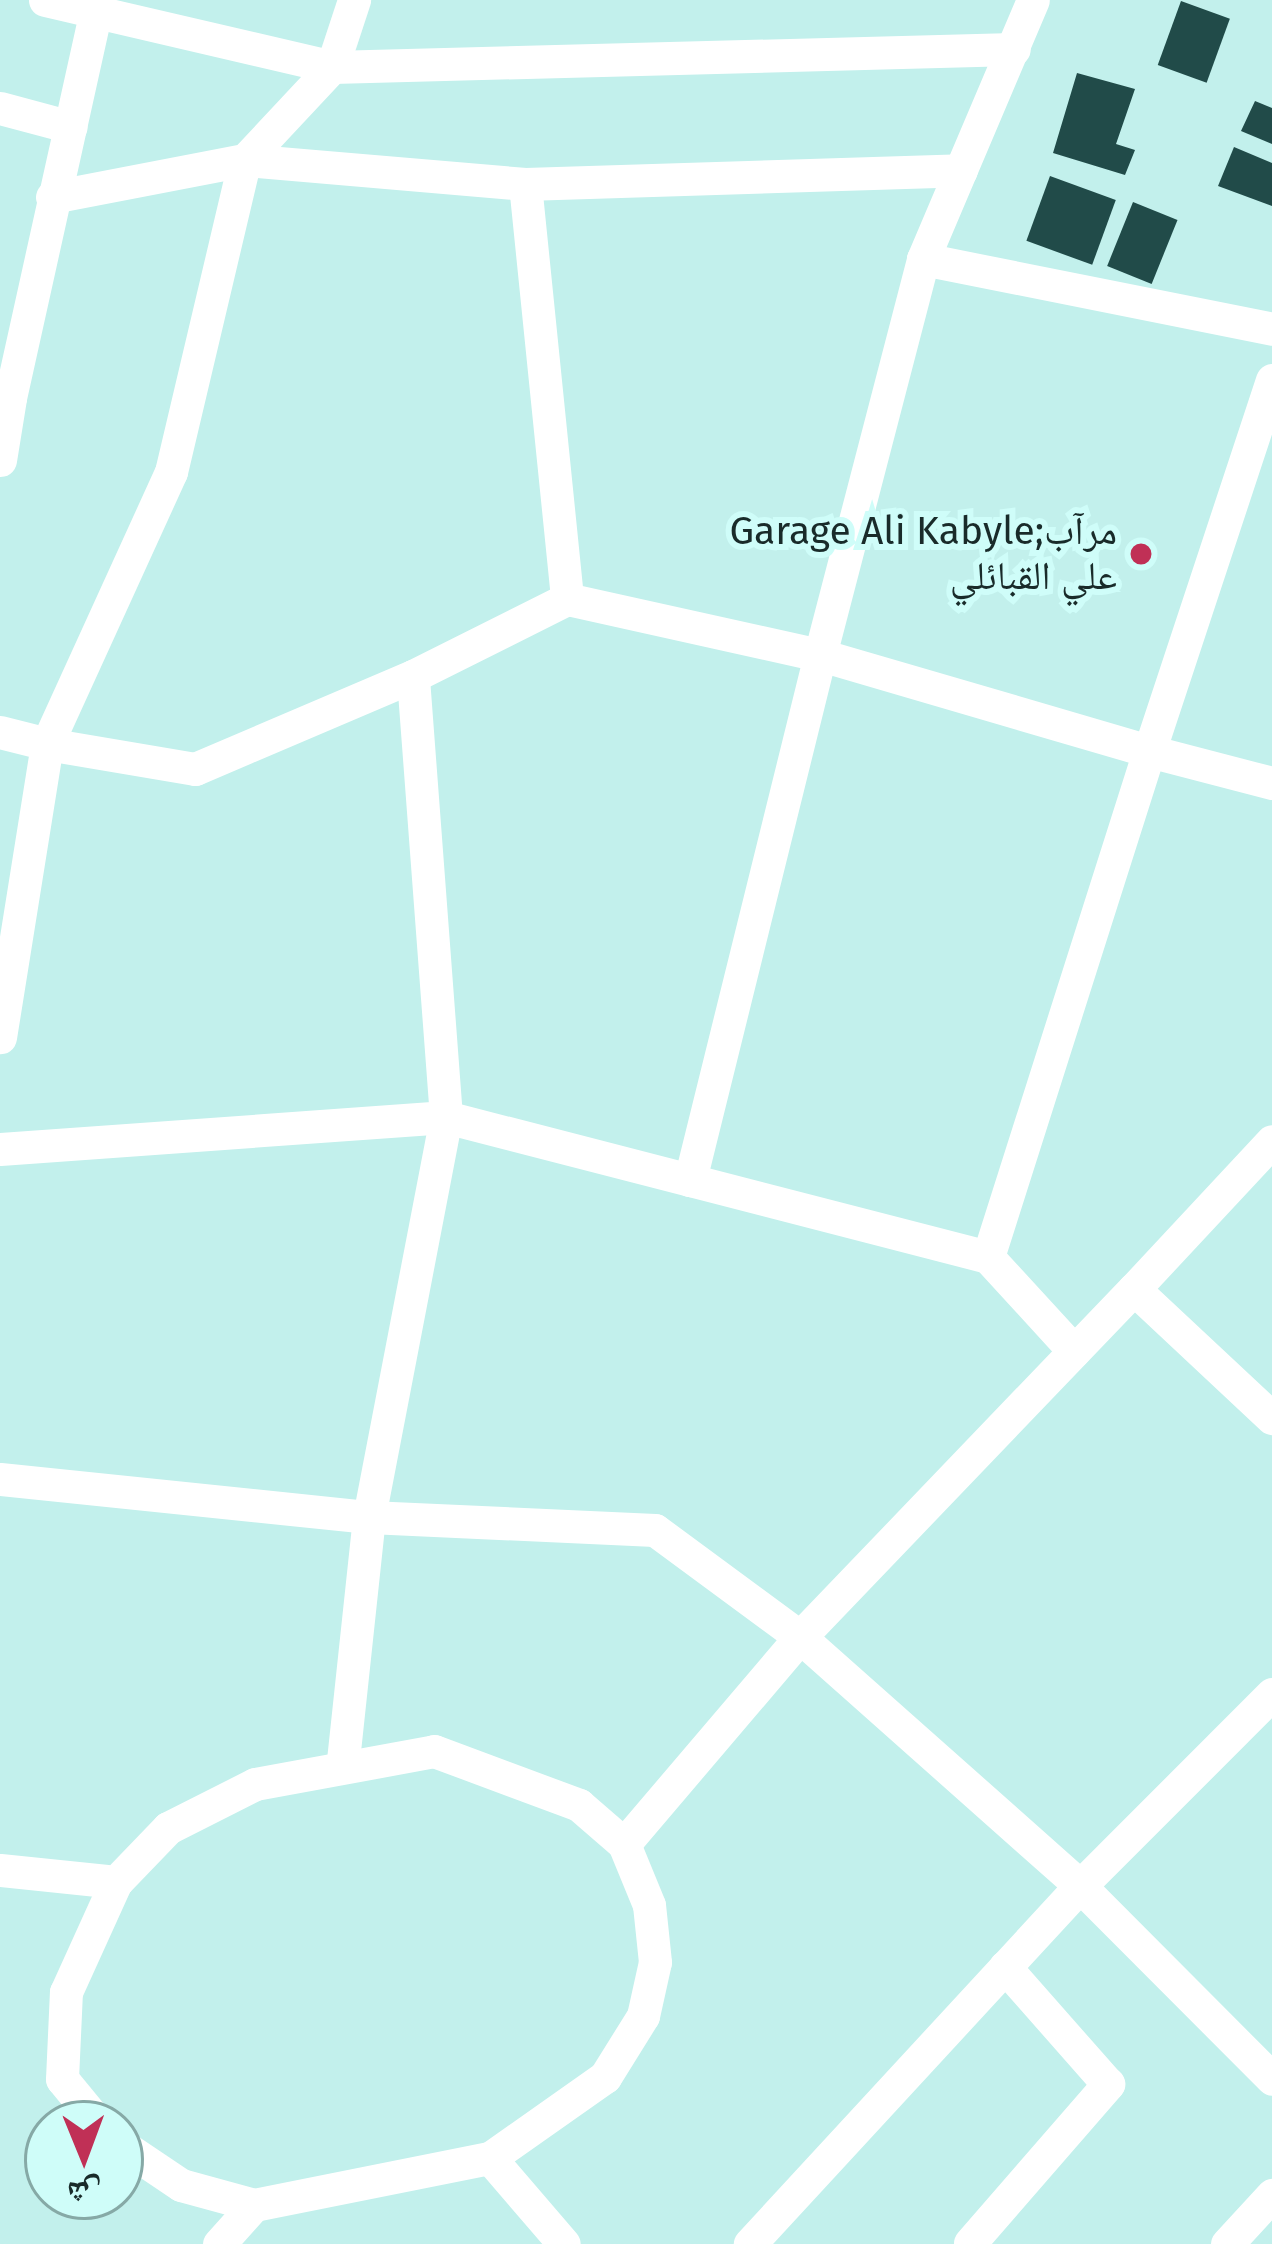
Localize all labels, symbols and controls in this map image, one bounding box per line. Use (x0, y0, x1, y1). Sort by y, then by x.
place label: Garage Ali Kabyle;مرآب علي القبائلي (729, 509, 1117, 600)
marker: Garage Ali Kabyle;مرآب علي القبائلي (1128, 541, 1154, 567)
north arrow (24, 2100, 144, 2220)
text: ش (67, 2173, 102, 2213)

